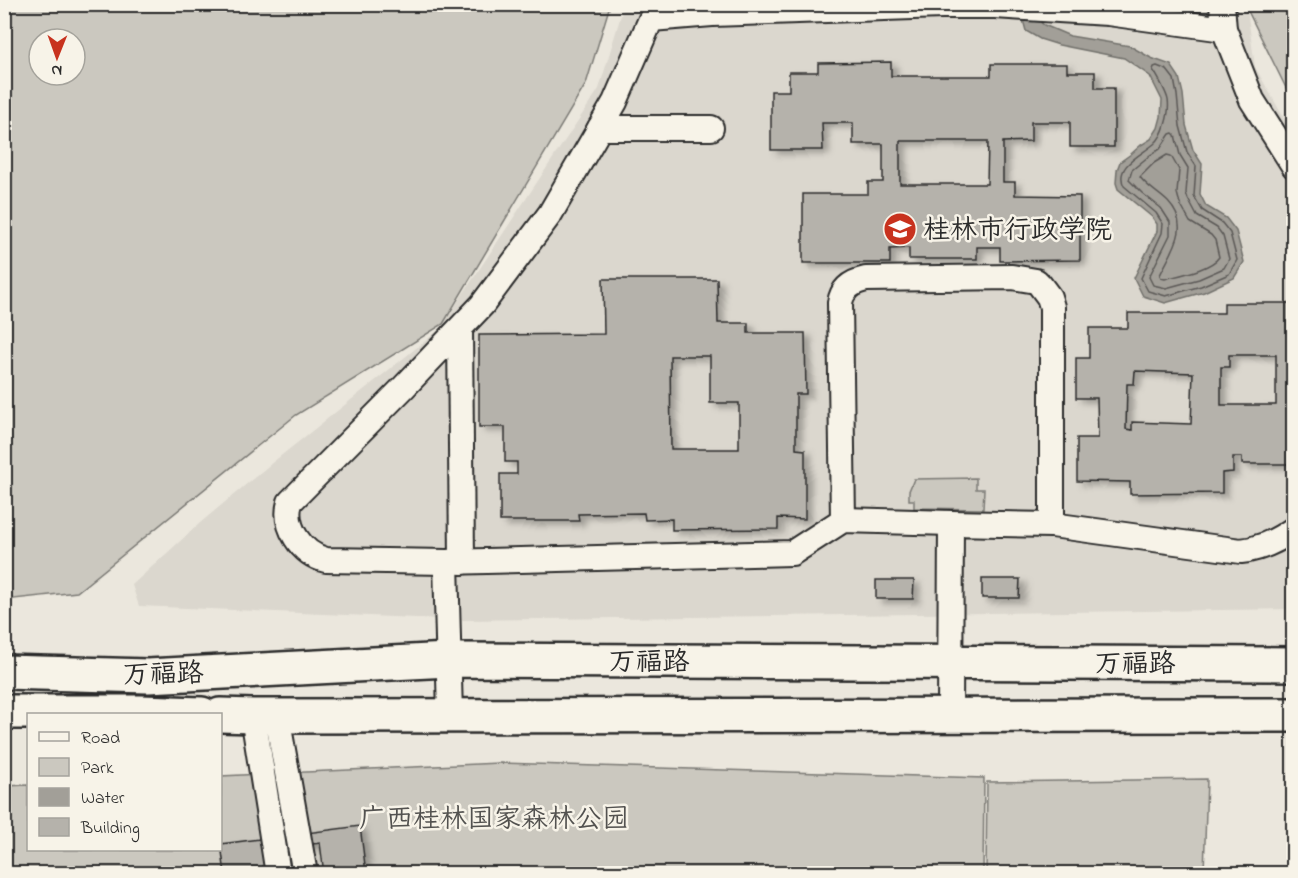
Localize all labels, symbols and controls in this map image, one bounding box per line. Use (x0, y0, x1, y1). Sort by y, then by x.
north arrow (27, 27, 87, 87)
text: N (51, 58, 62, 82)
school or university icon: 桂林市行政学院 (882, 211, 918, 247)
place label: 桂林市行政学院 (923, 212, 1112, 251)
street label: 万福路 (609, 644, 690, 683)
street label: 万福路 (1095, 646, 1176, 685)
street label: 万福路 (122, 655, 204, 696)
legend (27, 713, 222, 851)
text: Road (81, 726, 120, 752)
text: Park (81, 756, 114, 782)
text: Water (81, 786, 125, 812)
park label: 广西桂林国家森林公园 (359, 801, 629, 840)
text: Building (80, 816, 140, 843)

